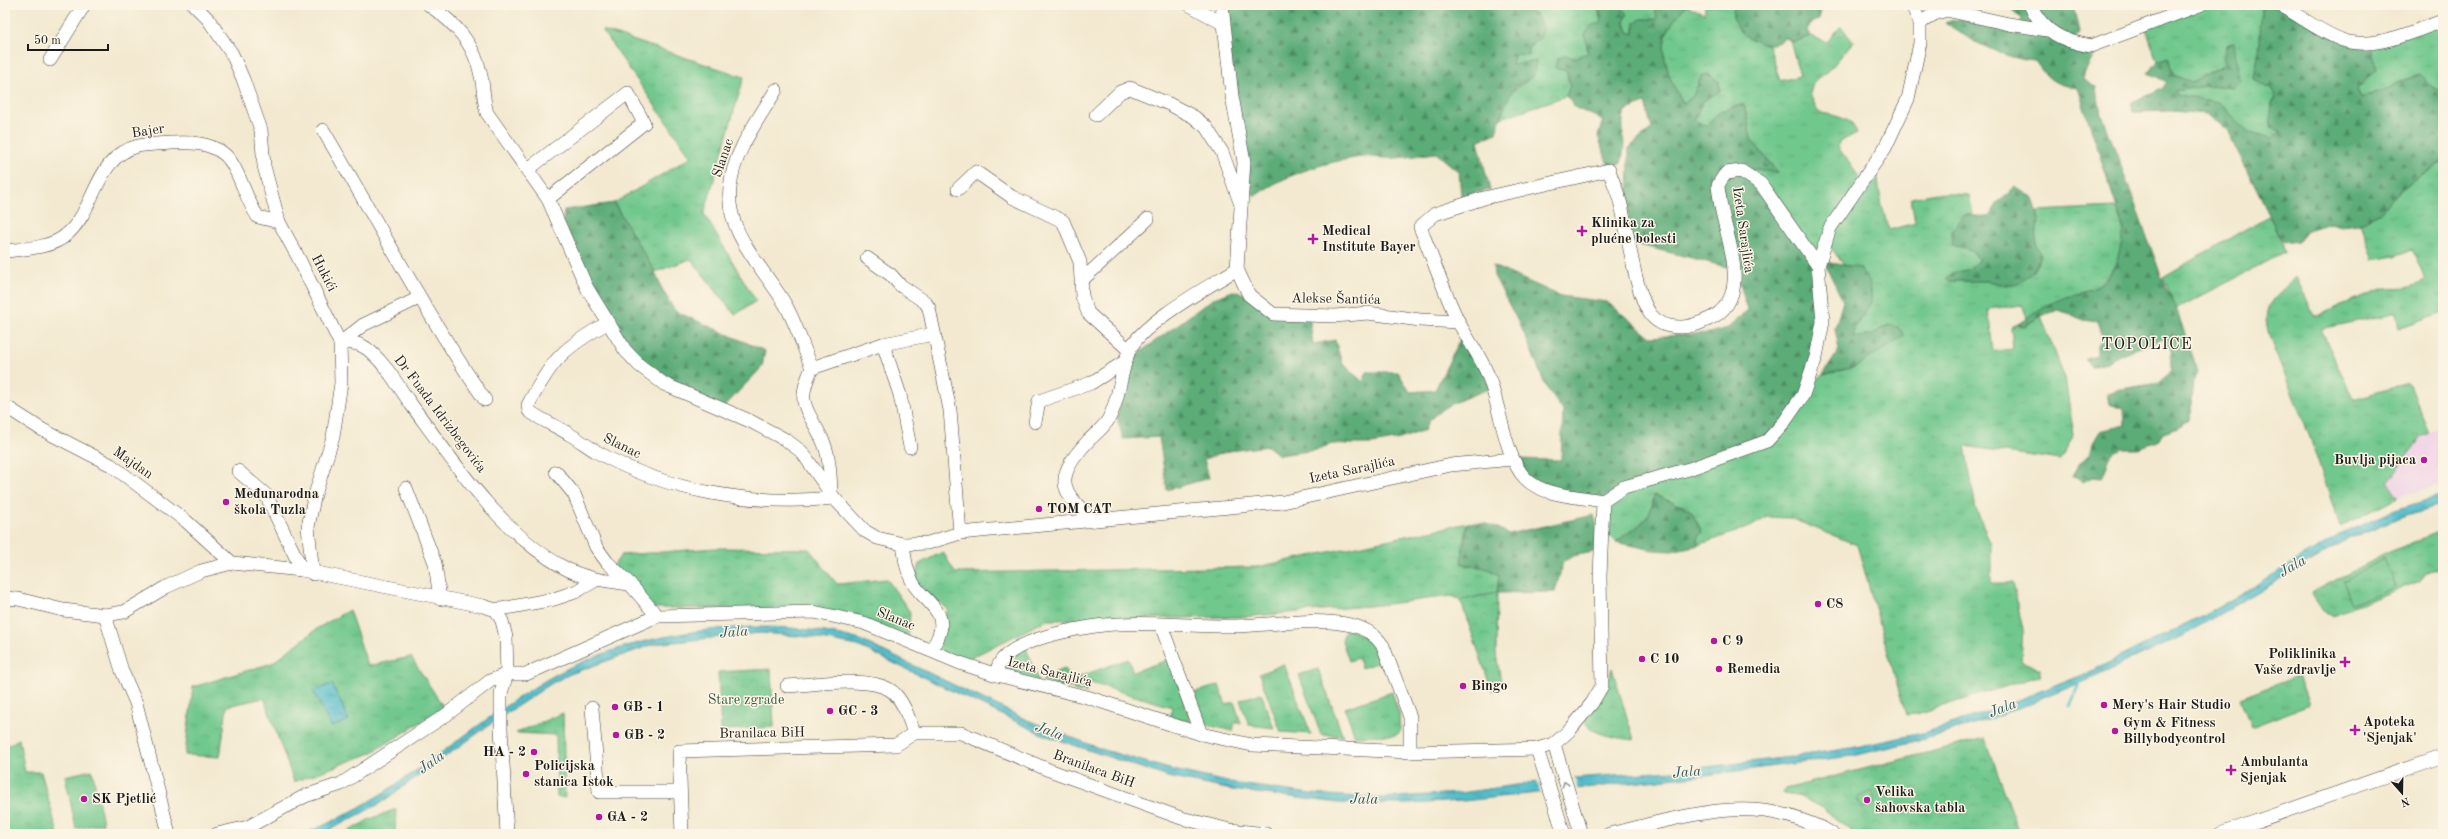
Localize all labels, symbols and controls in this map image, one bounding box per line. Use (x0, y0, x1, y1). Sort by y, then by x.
scale bar (28, 26, 108, 52)
text: 50 m (34, 34, 61, 47)
street label: Bajer (130, 121, 166, 141)
street label: Slanac (710, 137, 736, 179)
street label: Izeta Sarajlića (1730, 186, 1756, 274)
place label: Klinika za plućne bolesti (1591, 216, 1676, 246)
place label: Medical Institute Bayer (1322, 224, 1416, 254)
marker: Klinika za plućne bolesti (1576, 225, 1588, 237)
marker: Medical Institute Bayer (1307, 233, 1319, 245)
street label: Hukići (309, 252, 339, 294)
street label: Alekse Šantića (1291, 288, 1381, 307)
district label: TOPOLICE (2101, 337, 2193, 353)
street label: Dr Fuada Idrizbegovića (391, 353, 489, 475)
street label: Slanac (601, 431, 643, 461)
street label: Majdan (111, 444, 156, 482)
place label: Buvlja pijaca (2334, 453, 2416, 467)
street label: Izeta Sarajlića (1308, 454, 1396, 486)
marker: Buvlja pijaca (2419, 455, 2429, 465)
place label: Međunarodna škola Tuzla (234, 487, 319, 517)
marker: Međunarodna škola Tuzla (221, 497, 231, 507)
place label: TOM CAT (1047, 502, 1111, 516)
marker: TOM CAT (1034, 504, 1044, 514)
water label: Jala (2277, 553, 2309, 581)
place label: C8 (1826, 597, 1843, 611)
marker: C8 (1813, 599, 1823, 609)
street label: Slanac (875, 605, 917, 633)
water label: Jala (719, 625, 749, 641)
place label: C 9 (1722, 634, 1743, 648)
marker: C 9 (1709, 636, 1719, 646)
place label: Poliklinika Vaše zdravlje (2254, 647, 2336, 677)
place label: C 10 (1650, 652, 1679, 666)
marker: C 10 (1637, 654, 1647, 664)
street label: Izeta Sarajlića (1006, 655, 1094, 689)
marker: Poliklinika Vaše zdravlje (2339, 656, 2351, 668)
place label: Remedia (1727, 662, 1780, 676)
marker: Remedia (1714, 664, 1724, 674)
place label: Bingo (1471, 679, 1508, 693)
marker: Bingo (1458, 681, 1468, 691)
park label: Stare zgrade (708, 693, 784, 707)
water label: Jala (1987, 697, 2019, 721)
place label: Mery's Hair Studio (2112, 698, 2231, 712)
place label: GB - 1 (623, 700, 664, 714)
marker: Mery's Hair Studio (2099, 700, 2109, 710)
marker: GB - 1 (610, 702, 620, 712)
place label: GC - 3 (838, 704, 878, 718)
marker: GC - 3 (825, 706, 835, 716)
place label: Apoteka 'Sjenjak' (2363, 715, 2417, 745)
place label: Gym & Fitness Billybodycontrol (2123, 716, 2226, 746)
water label: Jala (1033, 720, 1065, 744)
street label: Branilaca BiH (719, 725, 805, 741)
marker: Apoteka 'Sjenjak' (2350, 725, 2360, 735)
marker: Gym & Fitness Billybodycontrol (2110, 726, 2120, 736)
place label: GB - 2 (624, 728, 665, 742)
marker: GB - 2 (611, 730, 621, 740)
place label: HA - 2 (483, 745, 526, 759)
marker: HA - 2 (529, 747, 539, 757)
street label: Branilaca BiH (1051, 748, 1137, 790)
water label: Jala (416, 749, 448, 777)
place label: Ambulanta Sjenjak (2240, 755, 2308, 785)
place label: Policijska stanica Istok (534, 759, 614, 789)
water label: Jala (1672, 764, 1702, 782)
marker: Ambulanta Sjenjak (2225, 764, 2237, 776)
marker: Policijska stanica Istok (521, 769, 531, 779)
north arrow (2382, 773, 2422, 813)
one-way arrow (1561, 781, 1570, 788)
place label: Velika šahovska tabla (1875, 785, 1965, 815)
place label: SK Pjetlić (92, 792, 156, 806)
water label: Jala (1350, 792, 1378, 808)
marker: SK Pjetlić (79, 794, 89, 804)
text: N (2399, 794, 2411, 808)
marker: Velika šahovska tabla (1862, 795, 1872, 805)
place label: GA - 2 (607, 810, 648, 824)
marker: GA - 2 (594, 812, 604, 822)

